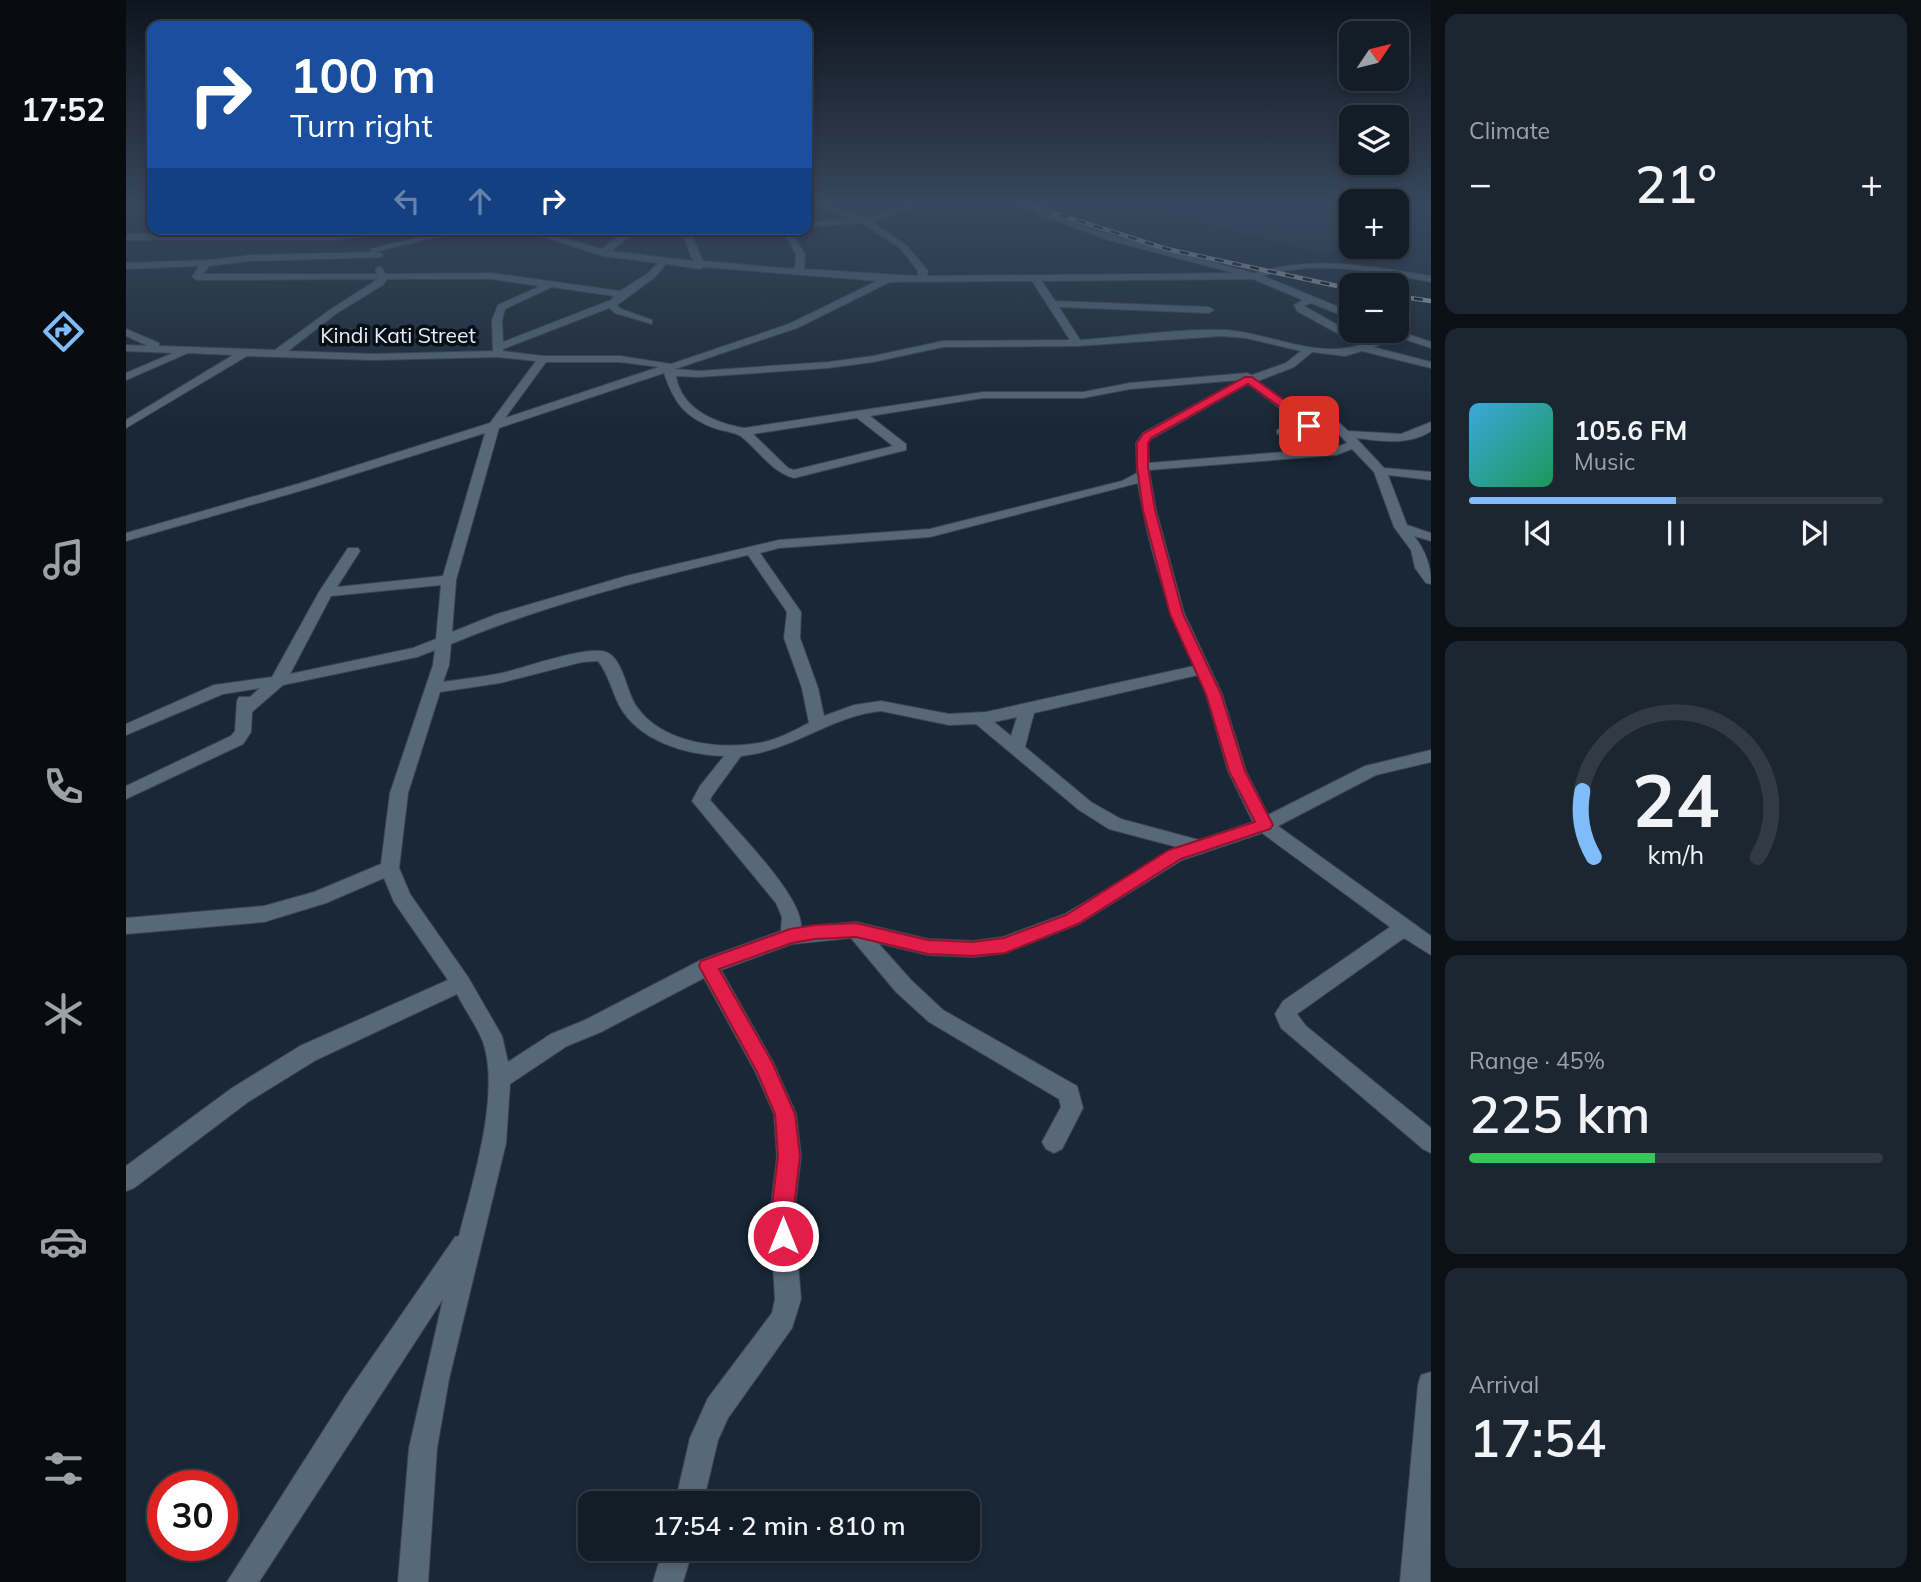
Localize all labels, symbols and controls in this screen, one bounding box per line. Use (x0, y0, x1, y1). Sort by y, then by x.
north arrow (1339, 21, 1409, 91)
map controls (1339, 21, 1409, 343)
text: 100 m (290, 44, 436, 105)
icon: right (175, 49, 266, 140)
text: 17:52 (21, 89, 105, 129)
text: Turn right (290, 105, 433, 145)
button: layers (1339, 105, 1409, 175)
text: Climate (1469, 116, 1550, 145)
text: 21° (1635, 151, 1717, 216)
text: − (1469, 159, 1492, 207)
text: + (1860, 159, 1883, 207)
icon: left (388, 182, 426, 220)
icon: ahead (461, 182, 499, 220)
icon: right (534, 182, 572, 220)
button: + (1339, 189, 1409, 259)
button: − (1339, 273, 1409, 343)
icon: directions (39, 307, 88, 356)
street label: Kindi Kati Street (320, 322, 476, 348)
pin (1279, 396, 1339, 456)
icon: arrive (1290, 407, 1328, 445)
text: 105.6 FM (1574, 414, 1687, 447)
text: Music (1574, 447, 1635, 476)
icon: previous (1519, 514, 1557, 552)
icon: pause (1657, 514, 1695, 552)
icon: next (1795, 514, 1833, 552)
icon: music (39, 535, 88, 584)
text: 24 (1632, 754, 1720, 845)
icon: phone (39, 762, 88, 811)
text: km/h (1648, 839, 1704, 870)
icon: climate (39, 989, 88, 1038)
text: Range · 45% (1469, 1046, 1605, 1075)
text: 225 km (1469, 1081, 1650, 1146)
position arrow (746, 1199, 820, 1273)
icon: car (39, 1217, 88, 1266)
text: Arrival (1469, 1370, 1539, 1399)
text: 17:54 (1469, 1405, 1606, 1470)
icon: filters (39, 1444, 88, 1493)
speed limit sign: 30 (147, 1470, 238, 1561)
text: 17:54 · 2 min · 810 m (652, 1509, 906, 1542)

